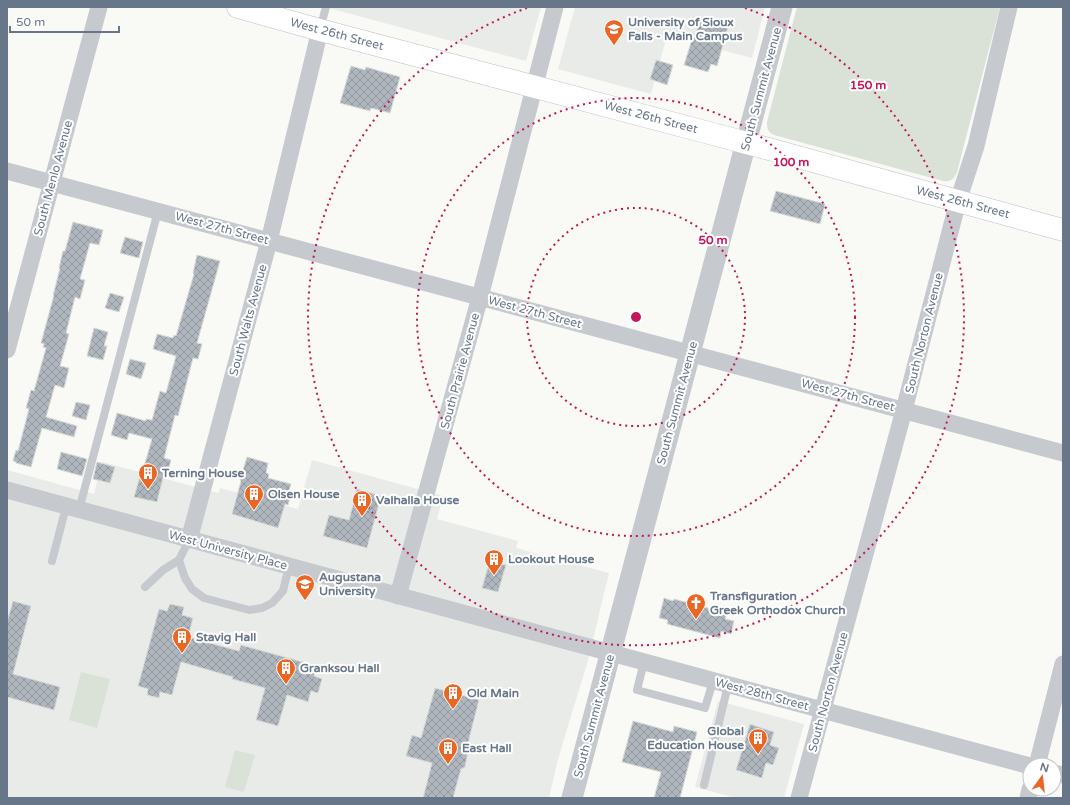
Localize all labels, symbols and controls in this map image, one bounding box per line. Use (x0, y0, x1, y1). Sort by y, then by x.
scale bar (10, 8, 119, 34)
text: 50 m (16, 15, 45, 29)
street label: West 26th Street (289, 15, 386, 53)
place label: University of Sioux Falls - Main Campus (628, 15, 743, 44)
school or university icon: University of Sioux Falls - Main Campus (603, 18, 625, 46)
street label: South Summit Avenue (738, 26, 784, 152)
text: 150 m (850, 78, 886, 92)
street label: West 26th Street (603, 98, 700, 136)
street label: South Menlo Avenue (31, 119, 75, 237)
text: 100 m (773, 155, 809, 169)
street label: West 26th Street (915, 183, 1012, 221)
street label: West 27th Street (174, 209, 271, 247)
text: 50 m (698, 233, 728, 247)
street label: South Walts Avenue (226, 263, 270, 377)
street label: South Norton Avenue (902, 271, 946, 395)
street label: West 27th Street (487, 293, 584, 331)
centre of rings (629, 310, 643, 324)
street label: South Prairie Avenue (438, 311, 482, 431)
street label: South Summit Avenue (654, 340, 700, 466)
street label: West 27th Street (800, 376, 897, 414)
building icon: Terning House (137, 462, 159, 490)
place label: Terning House (161, 466, 244, 481)
building icon: Olsen House (243, 483, 265, 511)
place label: Olsen House (268, 487, 340, 501)
building icon: Valhalla House (351, 489, 373, 517)
place label: Valhalla House (376, 493, 460, 507)
street label: West University Place (167, 527, 289, 573)
building icon: Lookout House (483, 548, 505, 576)
place label: Lookout House (508, 552, 595, 566)
place label: Augustana University (319, 570, 381, 599)
school or university icon: Augustana University (294, 573, 316, 601)
place label: Transfiguration Greek Orthodox Church (709, 589, 846, 617)
church icon: Transfiguration Greek Orthodox Church (685, 592, 707, 620)
building icon: Stavig Hall (171, 626, 193, 654)
place label: Stavig Hall (196, 630, 256, 645)
street label: South Norton Avenue (805, 630, 851, 753)
street label: South Summit Avenue (571, 653, 617, 779)
building icon: Granksou Hall (275, 657, 297, 685)
place label: Granksou Hall (300, 661, 379, 675)
street label: West 28th Street (714, 675, 811, 713)
building icon: Old Main (442, 682, 464, 710)
place label: Old Main (467, 686, 519, 700)
place label: Global Education House (647, 724, 744, 752)
building icon: Global Education House (747, 727, 769, 755)
building icon: East Hall (437, 737, 459, 765)
place label: East Hall (462, 741, 512, 755)
north arrow (1022, 757, 1062, 797)
text: N (1039, 760, 1050, 775)

